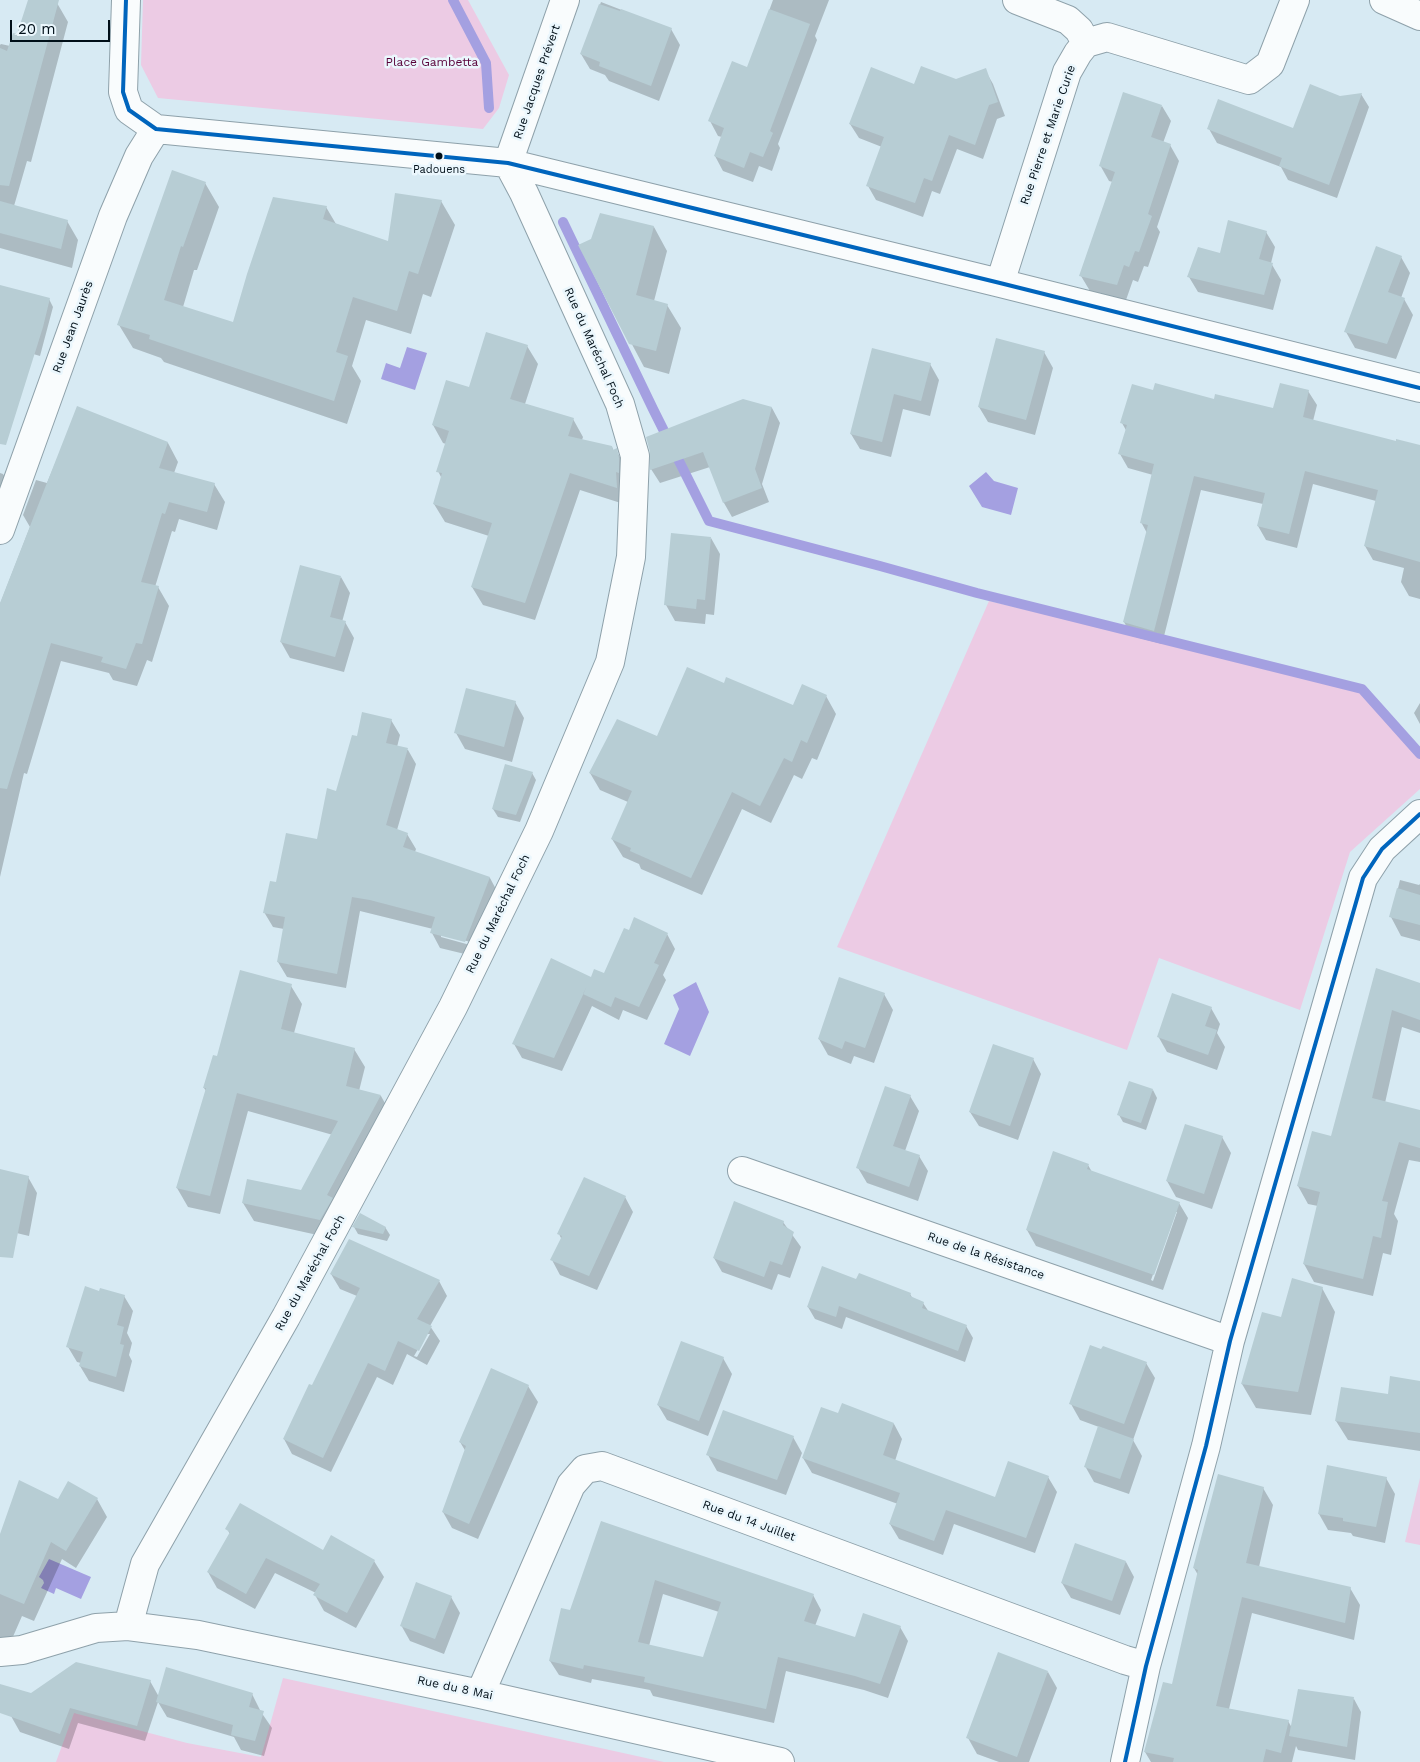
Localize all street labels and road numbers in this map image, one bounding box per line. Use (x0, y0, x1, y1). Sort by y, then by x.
street label: Rue Jacques Prévert (511, 23, 563, 141)
street label: Rue Pierre et Marie Curie (1017, 63, 1079, 207)
street label: Rue Jean Jaurès (50, 279, 96, 375)
street label: Rue du Maréchal Foch (561, 285, 627, 411)
street label: Rue du Maréchal Foch (463, 852, 533, 976)
street label: Rue du Maréchal Foch (272, 1212, 348, 1334)
street label: Rue de la Résistance (926, 1229, 1046, 1283)
street label: Rue du 14 Juillet (701, 1498, 797, 1544)
street label: Rue du 8 Mai (416, 1673, 494, 1703)

